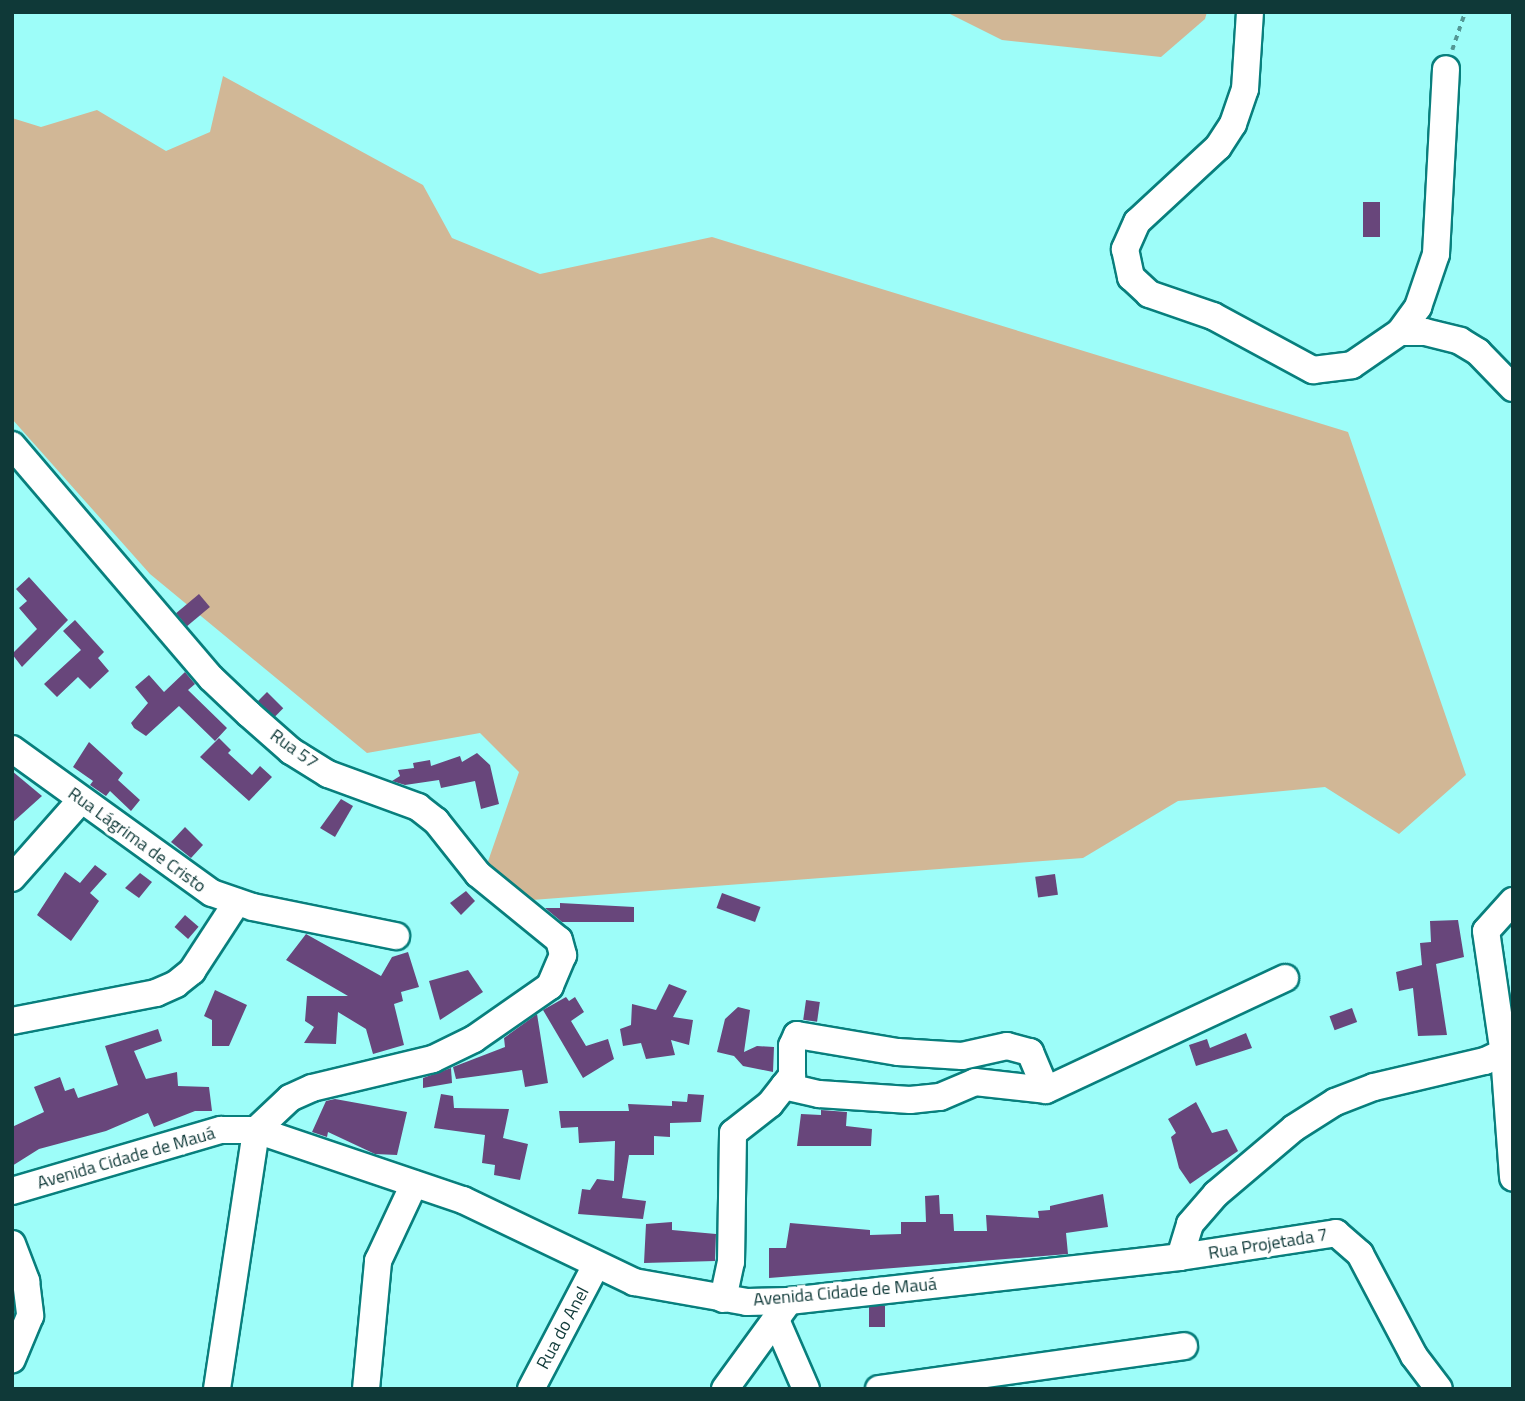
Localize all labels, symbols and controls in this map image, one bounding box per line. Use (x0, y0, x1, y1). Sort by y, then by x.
street label: Rua 57 (266, 724, 322, 774)
street label: Rua Lágrima de Cristo (64, 783, 210, 897)
street label: Avenida Cidade de Mauá (34, 1122, 218, 1194)
street label: Rua Projetada 7 (1207, 1224, 1329, 1264)
street label: Avenida Cidade de Mauá (752, 1273, 938, 1311)
street label: Rua do Anel (532, 1283, 594, 1373)

